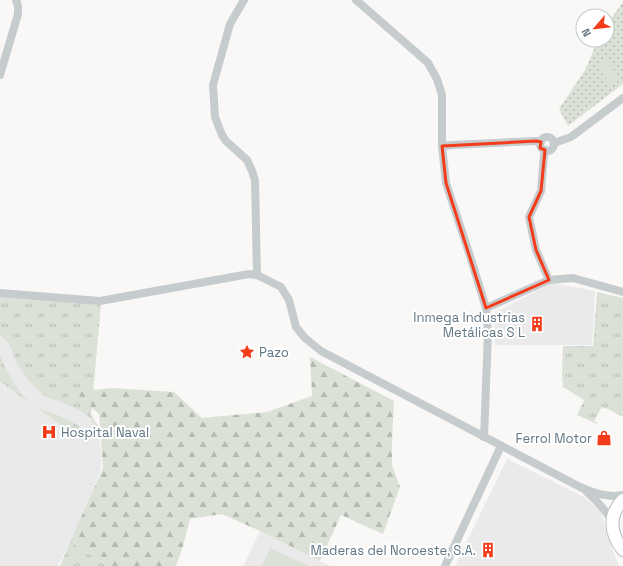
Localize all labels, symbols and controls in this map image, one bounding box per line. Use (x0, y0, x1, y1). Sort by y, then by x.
north arrow (575, 8, 615, 48)
text: N (578, 26, 594, 39)
place label: Inmega Industrias Metálicas S L (413, 309, 525, 341)
building icon: Inmega Industrias Metálicas S L (528, 315, 546, 333)
place icon: Pazo (238, 343, 256, 361)
place label: Pazo (259, 344, 289, 361)
hospital icon: Hospital Naval (40, 423, 58, 441)
place label: Hospital Naval (61, 424, 149, 441)
shop icon: Ferrol Motor (595, 429, 613, 447)
place label: Ferrol Motor (516, 430, 592, 447)
building icon: Maderas del Noroeste, S.A. (479, 541, 497, 559)
place label: Maderas del Noroeste, S.A. (310, 542, 476, 559)

